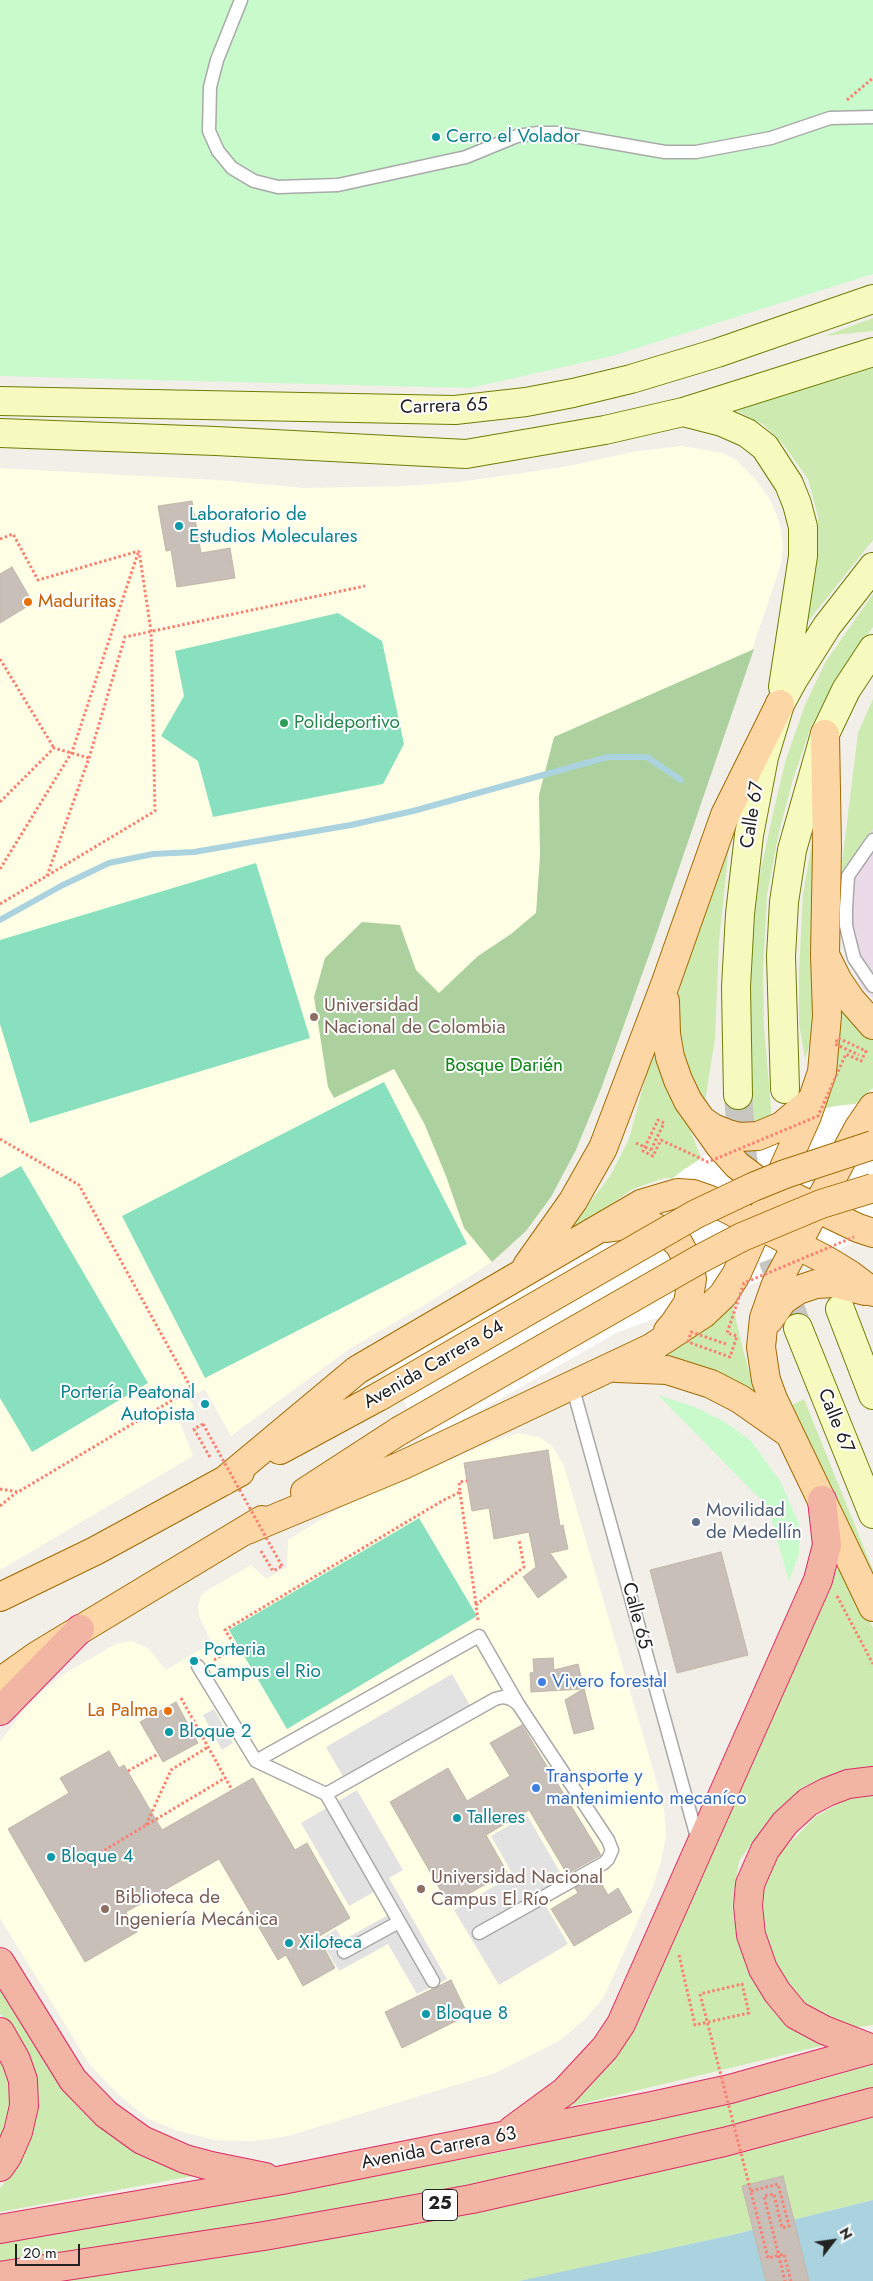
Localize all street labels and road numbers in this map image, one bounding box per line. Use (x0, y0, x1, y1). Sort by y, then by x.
street label: Carrera 65 (400, 394, 488, 420)
street label: Calle 67 (736, 780, 770, 850)
street label: Avenida Carrera 64 (360, 1316, 508, 1414)
street label: Calle 67 (812, 1386, 858, 1456)
street label: Calle 65 (616, 1580, 656, 1652)
street label: Avenida Carrera 63 (360, 2123, 518, 2175)
road number: 25 (422, 2190, 458, 2220)

